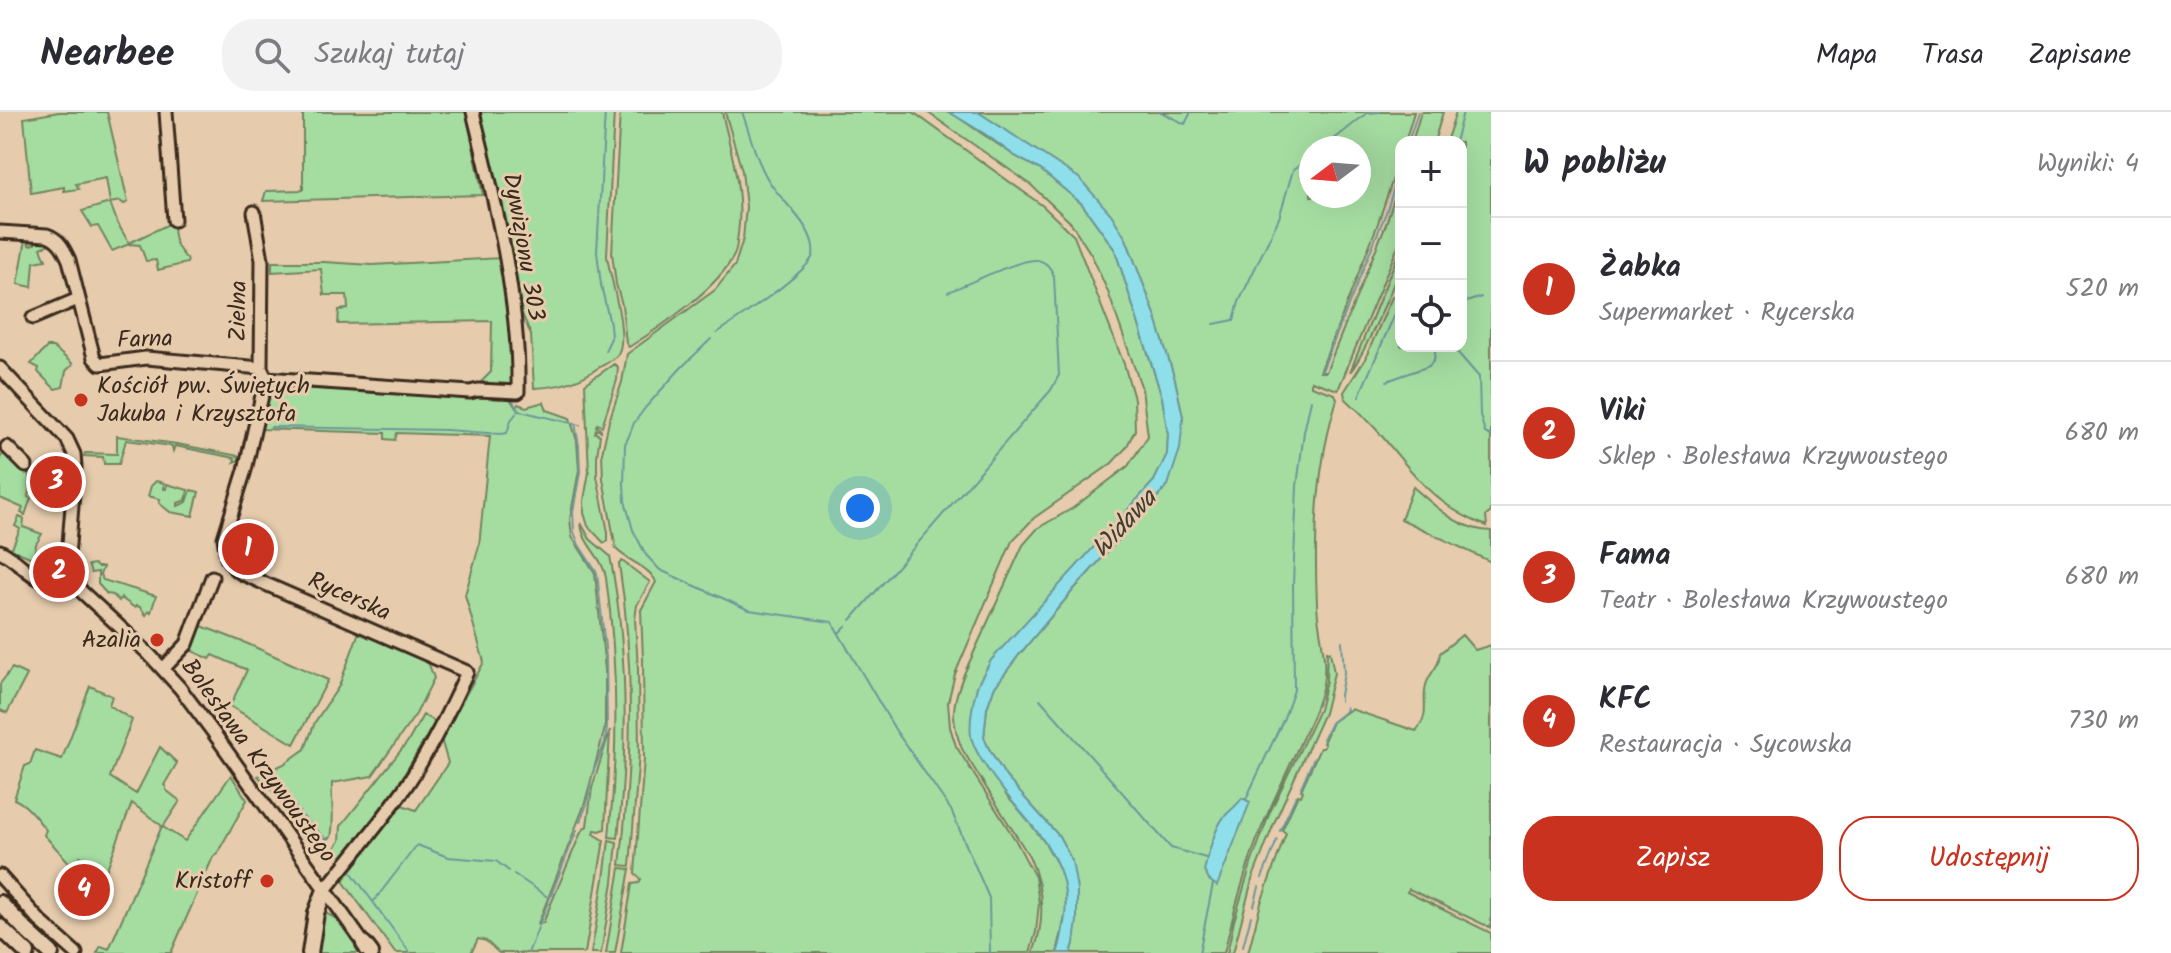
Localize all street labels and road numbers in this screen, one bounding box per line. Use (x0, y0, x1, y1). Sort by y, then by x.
street label: Dywizjonu 303 (491, 170, 555, 324)
street label: Zielna (219, 280, 259, 342)
street label: Farna (116, 320, 174, 360)
street label: Rycerska (301, 561, 397, 633)
street label: Bolesława Krzywoustego (170, 650, 346, 872)

